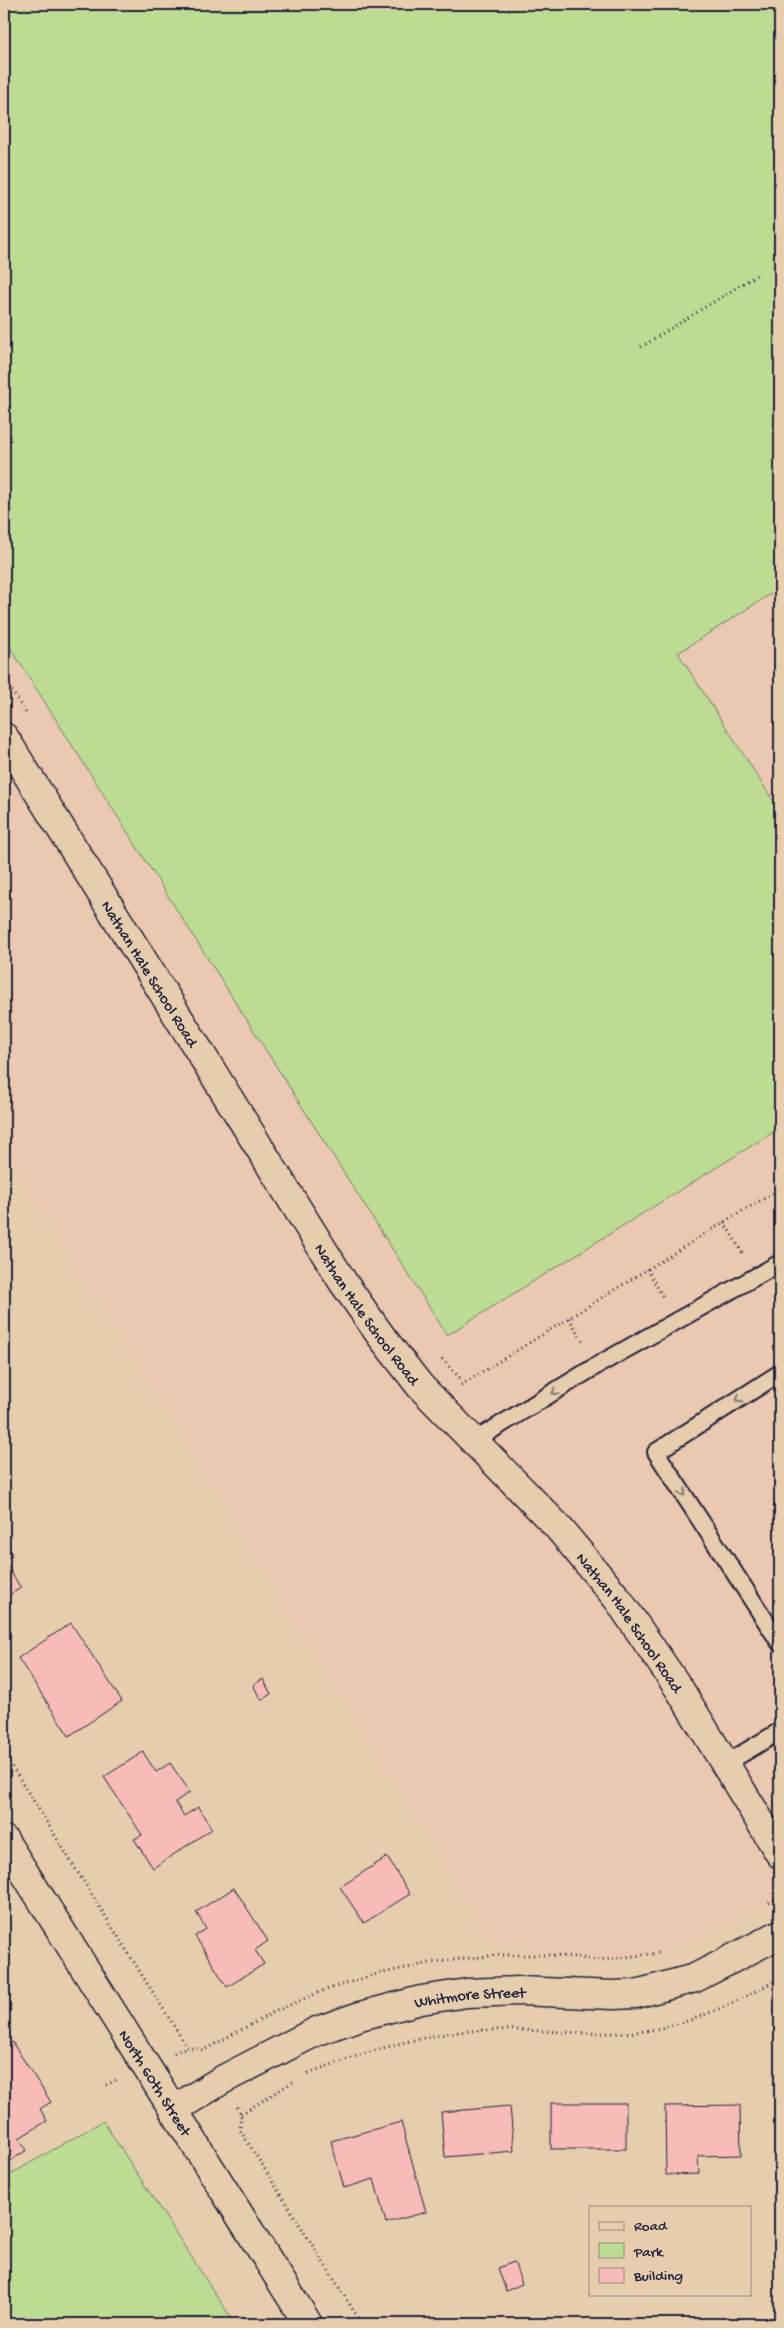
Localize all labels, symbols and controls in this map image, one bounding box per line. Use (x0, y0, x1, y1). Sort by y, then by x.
street label: Nathan Hale School Road (95, 898, 201, 1053)
street label: Nathan Hale School Road (309, 1241, 423, 1391)
one-way arrow (551, 1385, 560, 1395)
one-way arrow (735, 1393, 744, 1403)
one-way arrow (677, 1487, 686, 1496)
street label: Nathan Hale School Road (570, 1550, 686, 1699)
street label: Whitmore Street (413, 1985, 527, 2014)
street label: North 60th Street (113, 2027, 194, 2142)
legend (589, 2206, 752, 2296)
text: Road (634, 2218, 668, 2236)
text: Park (633, 2244, 664, 2262)
text: Building (633, 2268, 683, 2286)

